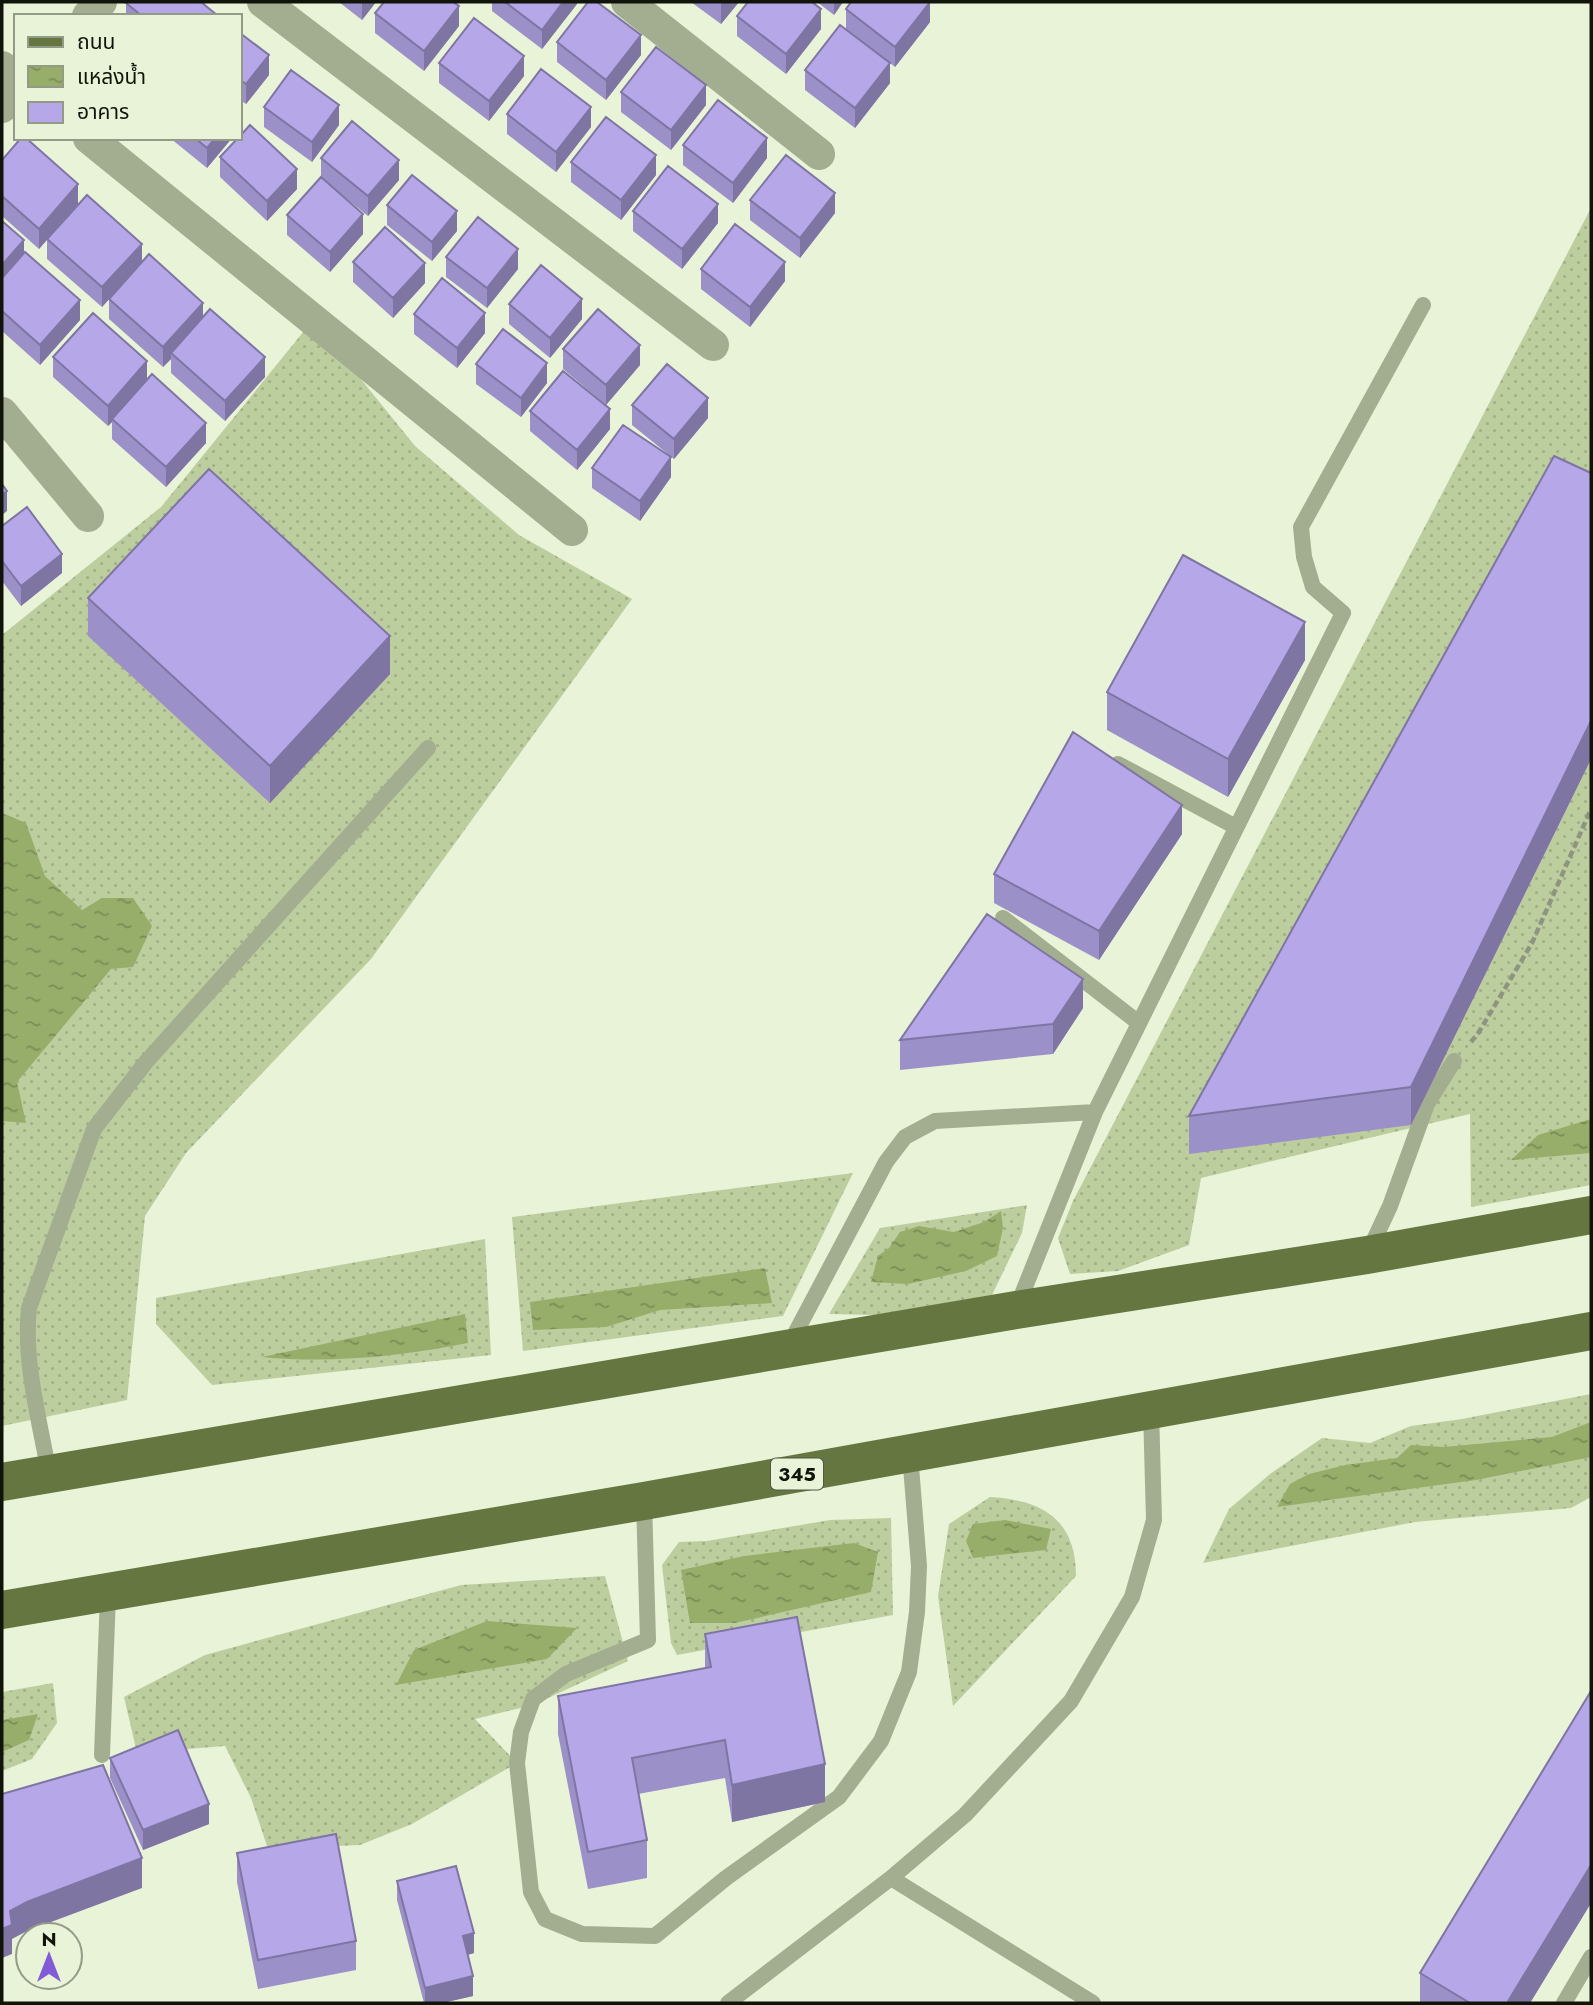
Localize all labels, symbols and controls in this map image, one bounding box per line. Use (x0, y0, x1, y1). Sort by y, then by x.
legend (14, 14, 242, 140)
text: ถนน (77, 27, 115, 57)
text: แหล่งน้ำ (77, 62, 146, 92)
text: อาคาร (77, 97, 129, 127)
road number: 345 (771, 1458, 823, 1490)
north arrow (14, 1921, 84, 1991)
text: N (41, 1926, 57, 1953)

